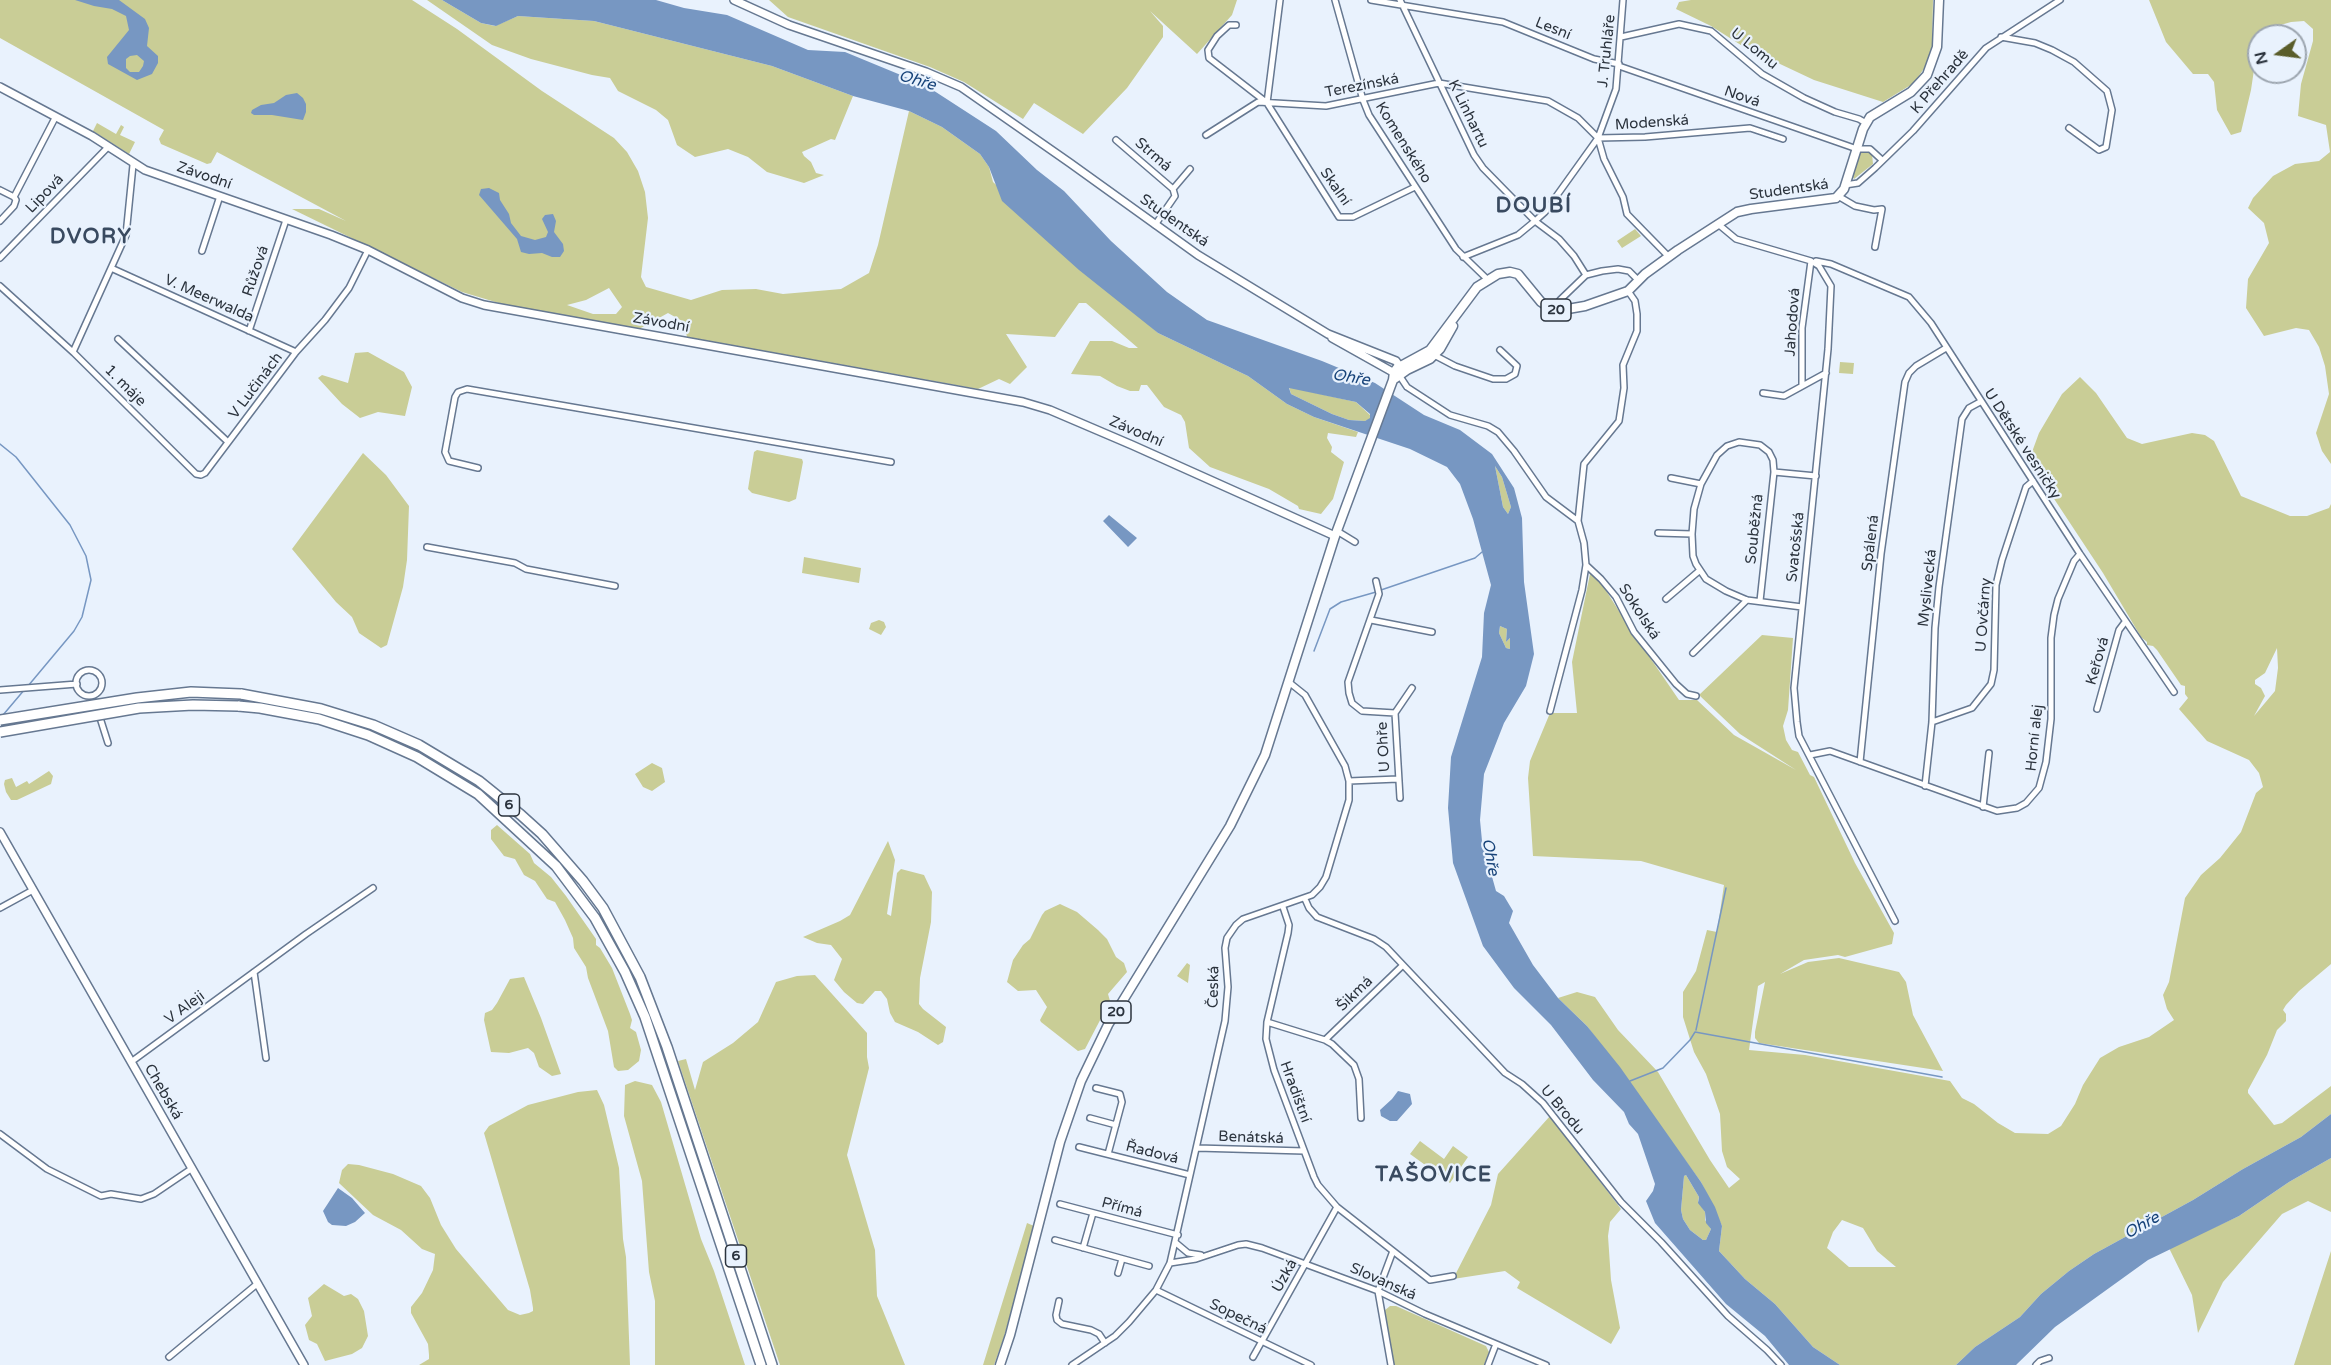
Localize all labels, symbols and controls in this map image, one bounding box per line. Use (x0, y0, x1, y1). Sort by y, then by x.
street label: Lesní (1532, 14, 1574, 44)
street label: J. Truhláře (1594, 14, 1620, 88)
street label: U Lomu (1727, 24, 1781, 74)
north arrow (2247, 24, 2307, 84)
street label: K Přehradě (1907, 46, 1973, 118)
text: N (2250, 49, 2273, 67)
water label: Ohře (896, 67, 938, 95)
street label: Terezínská (1324, 70, 1400, 102)
street label: K Linhartu (1444, 77, 1492, 151)
street label: Nová (1722, 82, 1762, 112)
street label: Komenského (1371, 99, 1435, 187)
street label: Modenská (1614, 111, 1690, 135)
street label: Strmá (1131, 134, 1175, 176)
street label: Závodní (174, 158, 234, 194)
street label: Skalní (1316, 165, 1354, 209)
street label: Lipová (22, 171, 68, 217)
street label: Studentská (1748, 176, 1830, 204)
street label: Studentská (1136, 191, 1212, 251)
district label: DOUBÍ (1496, 193, 1572, 219)
district label: DVORY (50, 224, 132, 250)
street label: Růžová (239, 243, 273, 299)
street label: V. Meerwalda (161, 271, 257, 327)
street label: Jahodová (1782, 287, 1804, 357)
road number: 20 (1541, 299, 1571, 321)
street label: Závodní (631, 309, 691, 337)
street label: V Lučinách (225, 349, 287, 423)
street label: 1. máje (100, 361, 150, 411)
water label: Ohře (1331, 366, 1371, 390)
street label: U Dětské vesničky (1979, 385, 2065, 503)
street label: Závodní (1106, 413, 1166, 451)
street label: Souběžná (1742, 493, 1768, 565)
street label: Svatošská (1783, 511, 1809, 583)
street label: Spálená (1859, 514, 1883, 572)
street label: Myslivecká (1915, 548, 1941, 628)
street label: U Ovčárny (1972, 577, 1996, 653)
street label: Sokolská (1614, 581, 1664, 643)
street label: Keřová (2083, 635, 2113, 687)
street label: Horní alej (2023, 704, 2047, 772)
street label: U Ohře (1374, 721, 1394, 773)
road number: 6 (498, 794, 520, 816)
water label: Ohře (1477, 837, 1503, 877)
street label: Česká (1205, 966, 1223, 1008)
street label: Šikmá (1333, 973, 1377, 1015)
street label: V Aleji (161, 987, 209, 1029)
road number: 20 (1101, 1001, 1131, 1023)
street label: Hradištní (1276, 1059, 1314, 1125)
street label: Chebská (140, 1061, 186, 1123)
street label: U Brodu (1536, 1082, 1588, 1138)
street label: Benátská (1218, 1128, 1284, 1148)
street label: Řadová (1124, 1138, 1180, 1168)
district label: TAŠOVICE (1375, 1162, 1493, 1188)
street label: Přímá (1100, 1194, 1144, 1222)
water label: Ohře (2121, 1208, 2163, 1244)
road number: 6 (726, 1245, 746, 1267)
street label: Úzká (1269, 1256, 1301, 1296)
street label: Slovanská (1347, 1259, 1419, 1305)
street label: Sopečná (1206, 1295, 1270, 1339)

